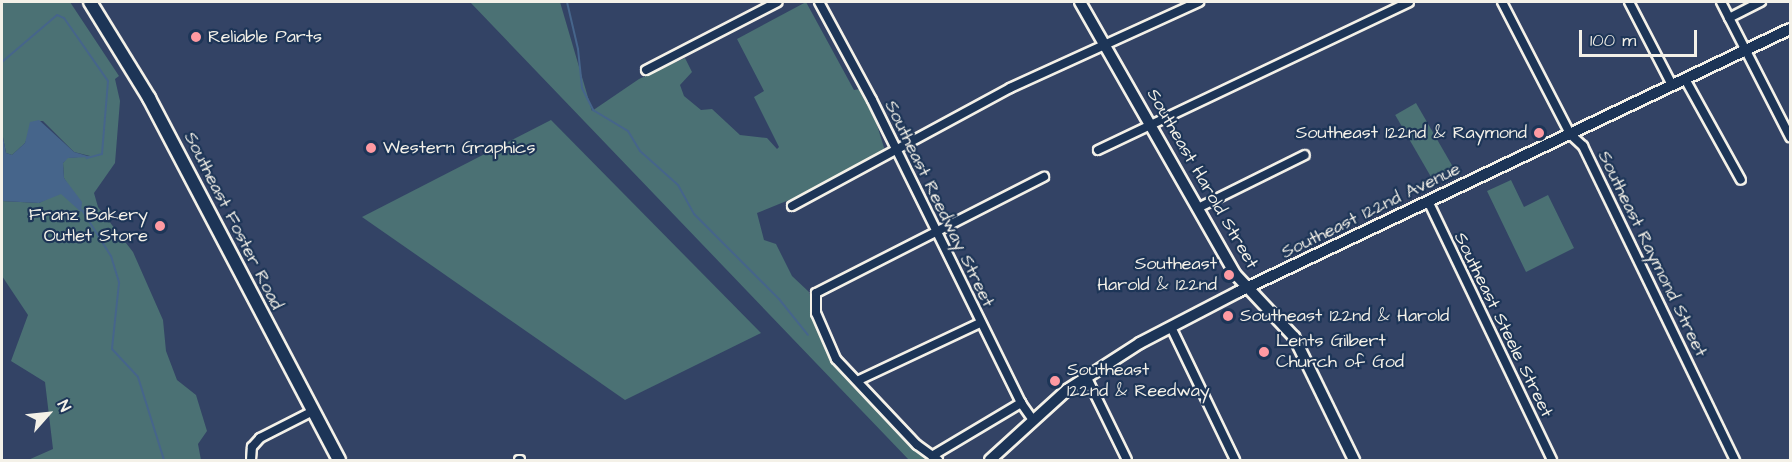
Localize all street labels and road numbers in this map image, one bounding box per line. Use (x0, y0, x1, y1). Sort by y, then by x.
street label: Southeast Harold Street (1142, 85, 1262, 273)
street label: Southeast Reedway Street (879, 97, 999, 311)
street label: Southeast Foster Road (179, 129, 287, 313)
street label: Southeast Raymond Street (1593, 148, 1711, 360)
street label: Southeast 122nd Avenue (1278, 158, 1464, 264)
street label: Southeast Steele Street (1449, 229, 1557, 421)

